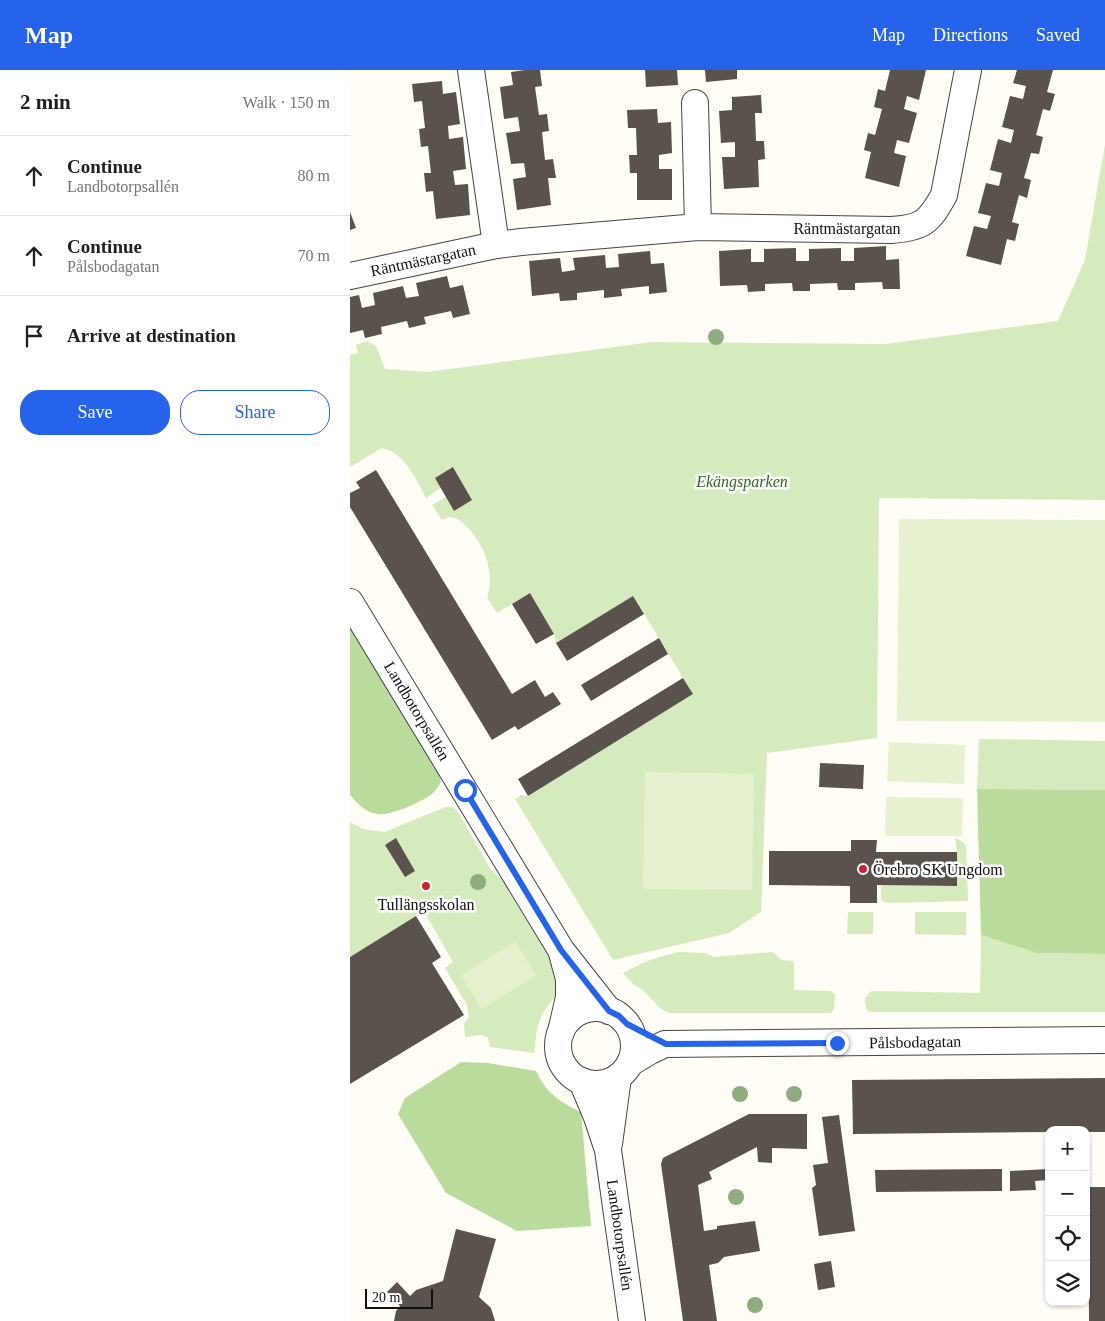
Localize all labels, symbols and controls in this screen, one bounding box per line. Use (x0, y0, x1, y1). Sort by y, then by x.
text: Map (25, 22, 73, 48)
text: Map (872, 25, 905, 45)
text: Directions (933, 25, 1008, 45)
text: Saved (1036, 25, 1080, 45)
text: 2 min (20, 90, 71, 114)
text: Walk · 150 m (243, 94, 330, 111)
text: Continue (67, 156, 142, 177)
icon: ahead (20, 162, 48, 190)
text: 80 m (298, 167, 330, 184)
text: Landbotorpsallén (67, 178, 179, 195)
street label: Räntmästargatan (793, 220, 901, 238)
text: Continue (67, 236, 142, 257)
street label: Räntmästargatan (369, 241, 477, 280)
icon: ahead (20, 242, 48, 270)
text: 70 m (298, 247, 330, 264)
text: Pålsbodagatan (67, 258, 159, 275)
icon: arrive (20, 322, 48, 350)
text: Arrive at destination (67, 325, 236, 346)
button: Save (20, 390, 170, 435)
button: Share (180, 390, 330, 435)
park label: Ekängsparken (695, 473, 788, 491)
street label: Landbotorpsallén (380, 659, 453, 764)
route start (454, 779, 477, 802)
place label: Örebro SK Ungdom (873, 861, 1003, 879)
marker: Örebro SK Ungdom (857, 863, 869, 875)
marker: Tullängsskolan (420, 880, 432, 892)
place label: Tullängsskolan (377, 896, 475, 914)
route end (826, 1032, 849, 1055)
street label: Pålsbodagatan (869, 1033, 961, 1052)
map controls (1045, 1126, 1090, 1306)
button: + (1045, 1126, 1090, 1171)
button: − (1045, 1171, 1090, 1216)
street label: Landbotorpsallén (603, 1178, 636, 1292)
button: locate (1045, 1216, 1090, 1261)
button: layers (1045, 1261, 1090, 1306)
scale bar (365, 1286, 432, 1309)
text: 20 m (372, 1290, 400, 1305)

